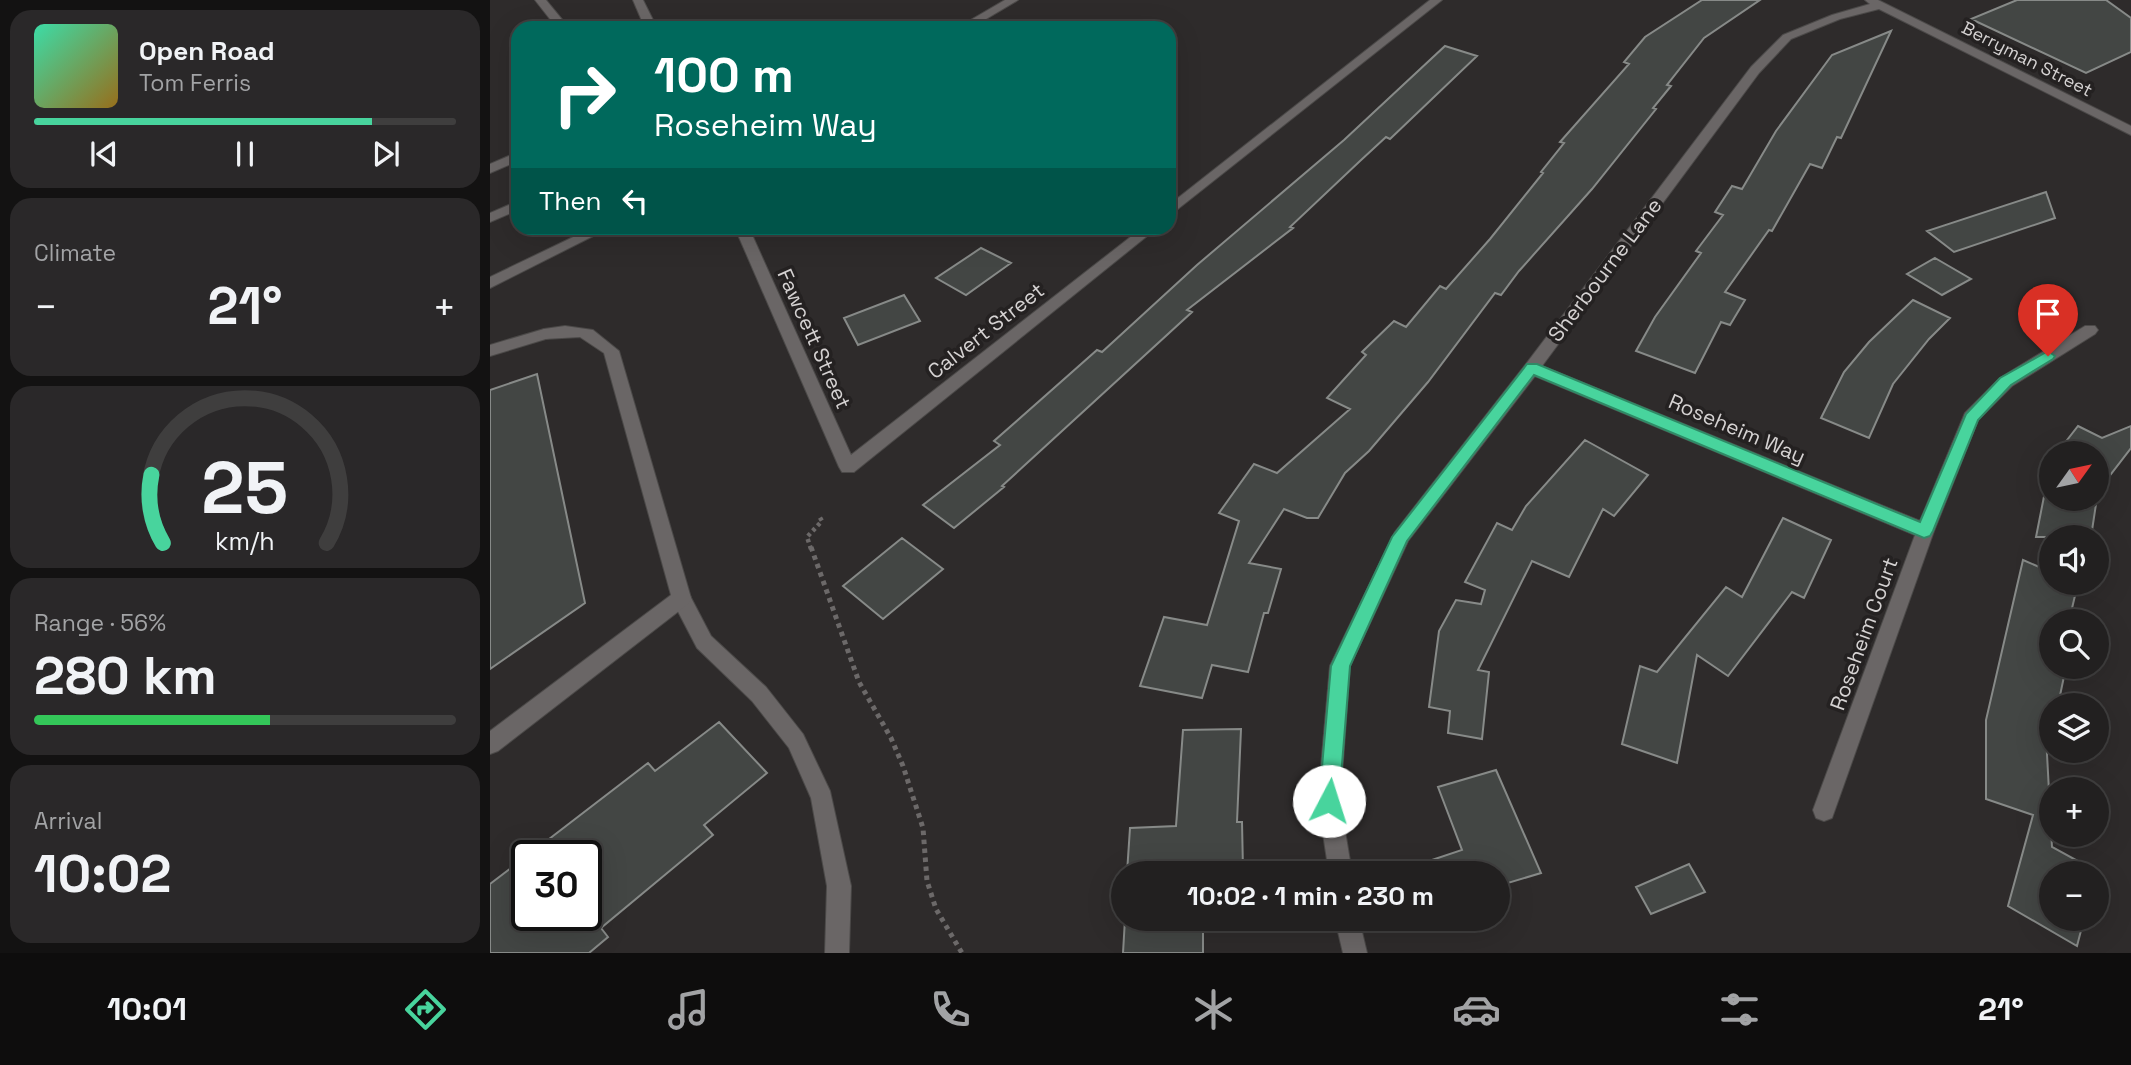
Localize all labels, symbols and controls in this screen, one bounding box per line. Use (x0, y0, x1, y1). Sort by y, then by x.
street label: Berryman Street (1958, 16, 2096, 101)
text: Open Road (139, 34, 275, 68)
text: 100 m (654, 44, 794, 106)
icon: right (539, 49, 630, 140)
text: Tom Ferris (139, 68, 251, 98)
text: Roseheim Way (654, 105, 877, 145)
icon: previous (85, 135, 123, 173)
icon: pause (226, 135, 264, 173)
icon: next (367, 135, 405, 173)
icon: left (616, 182, 654, 220)
text: Then (539, 184, 602, 218)
street label: Sherbourne Lane (1542, 193, 1667, 347)
text: Climate (34, 238, 116, 268)
street label: Fawcett Street (771, 264, 857, 413)
text: 21° (208, 273, 282, 339)
street label: Calvert Street (922, 277, 1050, 385)
text: − (34, 283, 58, 331)
text: + (432, 283, 456, 331)
pin (2018, 284, 2078, 356)
icon: arrive (2029, 295, 2067, 333)
street label: Roseheim Way (1665, 388, 1810, 470)
text: 25 (202, 441, 288, 534)
north arrow (2039, 441, 2109, 511)
map controls (2039, 441, 2109, 931)
text: km/h (215, 524, 275, 556)
button: sound (2039, 525, 2109, 595)
street label: Roseheim Court (1823, 554, 1904, 714)
text: Range · 56% (34, 608, 166, 638)
button: search (2039, 609, 2109, 679)
text: 280 km (34, 643, 217, 709)
button: layers (2039, 693, 2109, 763)
position arrow (1292, 764, 1366, 838)
button: + (2039, 777, 2109, 847)
text: Arrival (34, 806, 102, 836)
speed limit sign: 30 (511, 840, 602, 931)
text: 10:02 (34, 841, 171, 907)
button: − (2039, 861, 2109, 931)
text: 10:02 · 1 min · 230 m (1187, 879, 1434, 913)
icon: directions (401, 985, 450, 1034)
icon: music (664, 985, 713, 1034)
icon: phone (926, 985, 975, 1034)
icon: climate (1189, 985, 1238, 1034)
icon: car (1452, 985, 1501, 1034)
icon: filters (1715, 985, 1764, 1034)
text: 10:01 (107, 989, 187, 1029)
text: 21° (1978, 989, 2024, 1029)

